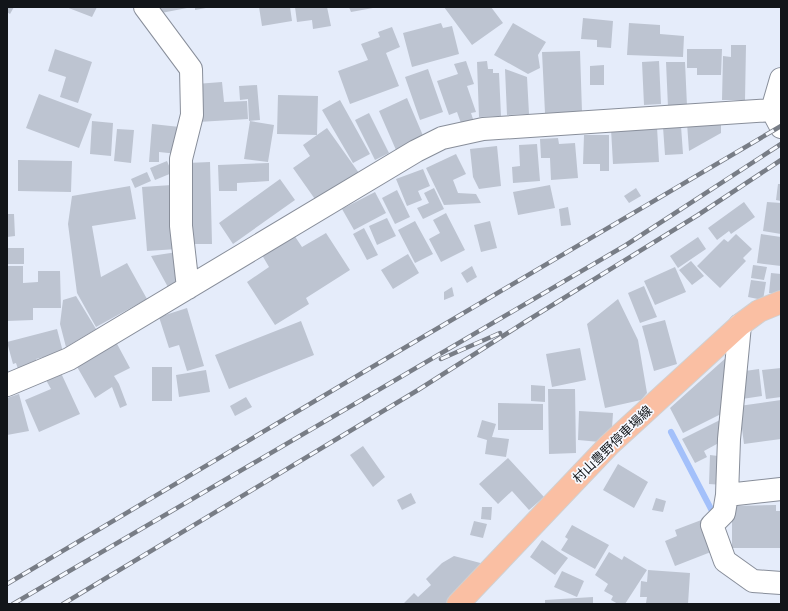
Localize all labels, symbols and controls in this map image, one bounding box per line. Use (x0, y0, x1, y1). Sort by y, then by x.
street label: 村山豊野停車場線 (568, 401, 656, 487)

